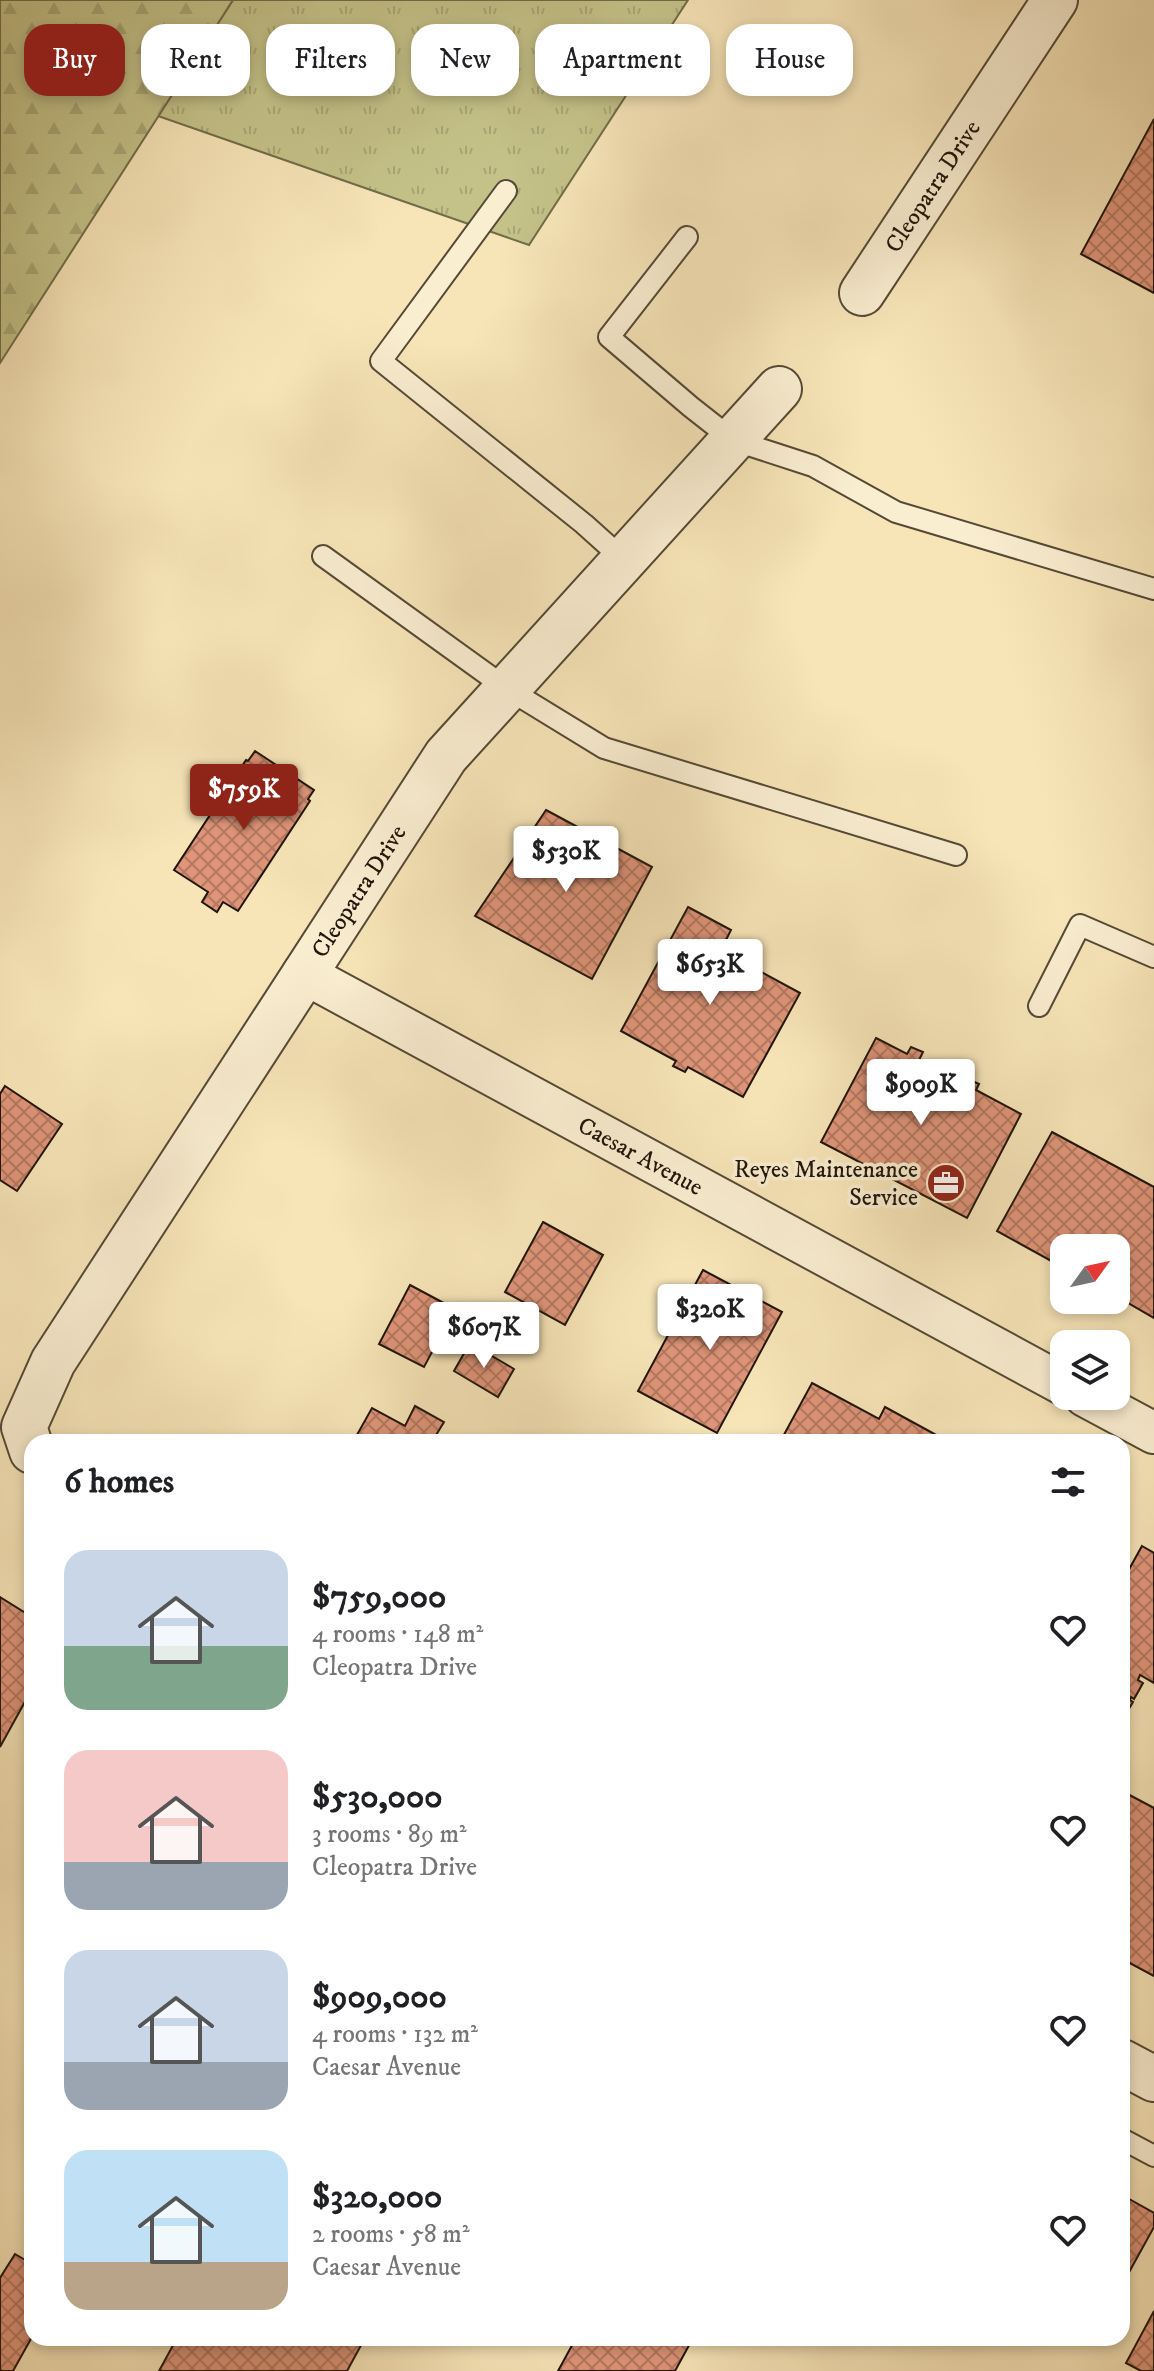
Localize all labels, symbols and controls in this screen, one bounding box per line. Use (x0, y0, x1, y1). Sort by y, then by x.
chip: Buy (24, 24, 125, 96)
chip: Rent (141, 24, 250, 96)
chip: Filters (266, 24, 395, 96)
chip: New (411, 24, 519, 96)
chip: Apartment (535, 24, 710, 96)
chip: House (726, 24, 853, 96)
street label: Cleopatra Drive (879, 115, 988, 259)
pin: $759K (188, 764, 300, 832)
text: $759K (208, 773, 280, 806)
street label: Cleopatra Drive (305, 819, 413, 964)
pin: $530K (510, 826, 622, 894)
text: $530K (531, 835, 601, 868)
pin: $653K (654, 939, 766, 1007)
text: $653K (676, 948, 744, 981)
pin: $909K (865, 1059, 977, 1127)
text: $909K (885, 1068, 957, 1101)
street label: Caesar Avenue (573, 1111, 708, 1203)
place label: Reyes Maintenance Service (734, 1155, 918, 1213)
office icon: Reyes Maintenance Service (925, 1162, 967, 1204)
north arrow (1050, 1234, 1130, 1314)
map controls (1050, 1234, 1130, 1410)
pin: $320K (654, 1284, 766, 1352)
text: $320K (676, 1293, 744, 1326)
pin: $607K (428, 1302, 540, 1370)
text: $607K (447, 1311, 521, 1344)
button: layers (1050, 1330, 1130, 1410)
icon: filters (1046, 1460, 1090, 1504)
text: 6 homes (64, 1461, 174, 1503)
text: $759,000 (312, 1576, 446, 1618)
icon: home (128, 1582, 224, 1678)
icon: heart (1046, 1608, 1090, 1652)
text: 4 rooms · 148 m² (312, 1618, 483, 1651)
text: Cleopatra Drive (312, 1651, 477, 1684)
text: $530,000 (312, 1776, 442, 1818)
icon: home (128, 1782, 224, 1878)
icon: heart (1046, 1808, 1090, 1852)
text: 3 rooms · 89 m² (312, 1818, 467, 1851)
text: Cleopatra Drive (312, 1851, 477, 1884)
text: $909,000 (312, 1976, 447, 2018)
icon: home (128, 1982, 224, 2078)
icon: heart (1046, 2008, 1090, 2052)
text: 4 rooms · 132 m² (312, 2018, 478, 2051)
text: Caesar Avenue (312, 2051, 461, 2084)
text: $320,000 (312, 2176, 442, 2218)
icon: home (128, 2182, 224, 2278)
icon: heart (1046, 2208, 1090, 2252)
text: 2 rooms · 58 m² (312, 2218, 470, 2251)
text: Caesar Avenue (312, 2251, 461, 2284)

